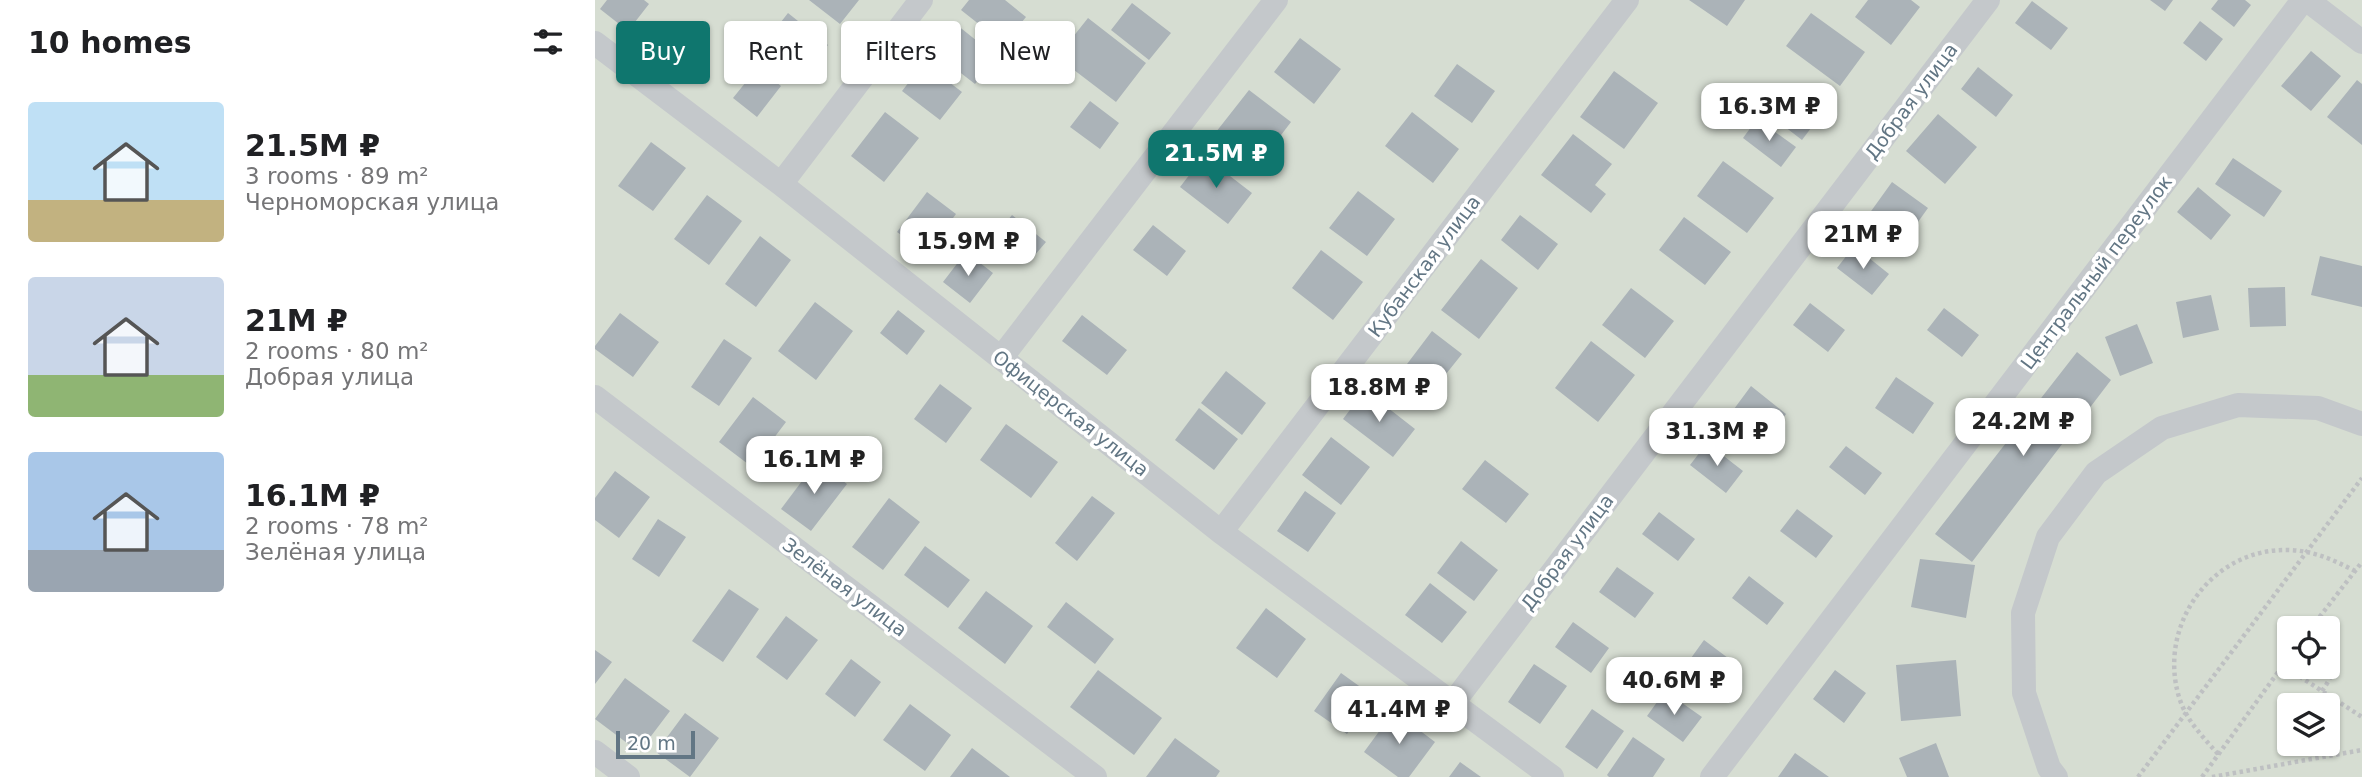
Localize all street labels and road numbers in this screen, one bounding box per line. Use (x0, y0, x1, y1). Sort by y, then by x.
street label: Добрая улица (1860, 39, 1962, 163)
street label: Центральный переулок (2016, 171, 2176, 373)
street label: Кубанская улица (1363, 191, 1485, 341)
street label: Офицерская улица (989, 345, 1153, 481)
street label: Добрая улица (1516, 490, 1618, 614)
street label: Зелёная улица (779, 533, 911, 641)

